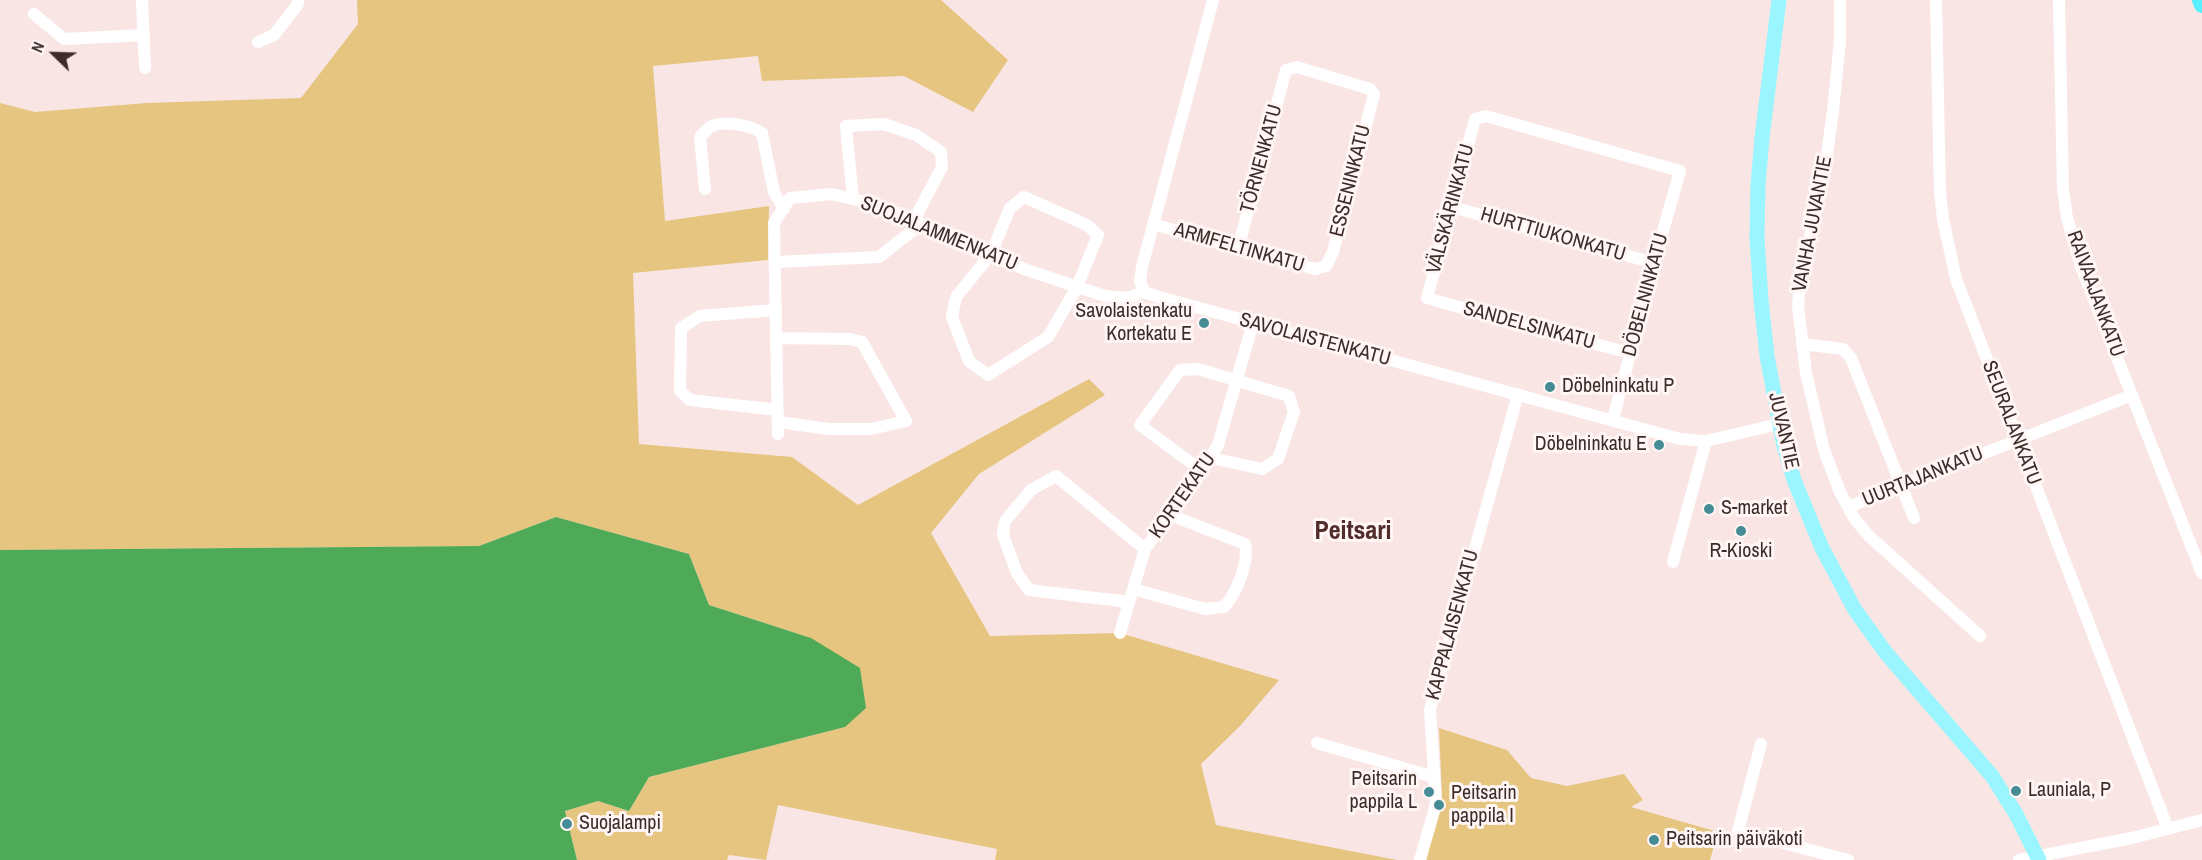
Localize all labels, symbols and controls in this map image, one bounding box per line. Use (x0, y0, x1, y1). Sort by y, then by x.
north arrow (24, 24, 84, 84)
text: N (25, 38, 49, 56)
street label: TÖRNENKATU (1236, 102, 1288, 216)
street label: ESSENINKATU (1326, 123, 1376, 239)
street label: VÄLSKÄRINKATU (1422, 141, 1480, 277)
street label: VANHA JUVANTIE (1788, 154, 1838, 294)
street label: SUOJALAMMENKATU (857, 192, 1021, 276)
street label: HURTTIUKONKATU (1478, 203, 1628, 267)
street label: ARMFELTINKATU (1171, 218, 1307, 278)
street label: RAIVAAJANKATU (2061, 228, 2129, 360)
street label: DÖBELNINKATU (1618, 231, 1674, 359)
street label: SANDELSINKATU (1460, 297, 1598, 355)
place label: Savolaistenkatu Kortekatu E (1075, 300, 1192, 347)
street label: SAVOLAISTENKATU (1237, 308, 1393, 372)
marker: Savolaistenkatu Kortekatu E (1197, 316, 1211, 330)
street label: SEURALANKATU (1976, 358, 2046, 488)
place label: Döbelninkatu P (1562, 375, 1674, 399)
marker: Döbelninkatu P (1543, 380, 1557, 394)
street label: JUVANTIE (1763, 390, 1803, 472)
place label: Döbelninkatu E (1535, 433, 1647, 457)
marker: Döbelninkatu E (1652, 438, 1666, 452)
street label: UURTAJANKATU (1859, 442, 1987, 512)
street label: KORTEKATU (1145, 449, 1221, 543)
place label: S-market (1721, 497, 1788, 521)
marker: S-market (1702, 502, 1716, 516)
district label: Peitsari (1314, 516, 1392, 548)
marker: R-Kioski (1734, 524, 1748, 538)
place label: R-Kioski (1710, 540, 1772, 564)
street label: KAPPALAISENKATU (1421, 547, 1485, 703)
place label: Peitsarin pappila L (1350, 768, 1417, 815)
place label: Launiala, P (2028, 779, 2111, 803)
place label: Peitsarin pappila I (1451, 782, 1517, 829)
marker: Launiala, P (2009, 784, 2023, 798)
marker: Peitsarin pappila L (1422, 785, 1436, 799)
marker: Peitsarin pappila I (1432, 798, 1446, 812)
place label: Suojalampi (579, 812, 661, 836)
marker: Suojalampi (560, 817, 574, 831)
place label: Peitsarin päiväkoti (1666, 828, 1803, 852)
marker: Peitsarin päiväkoti (1647, 833, 1661, 847)

